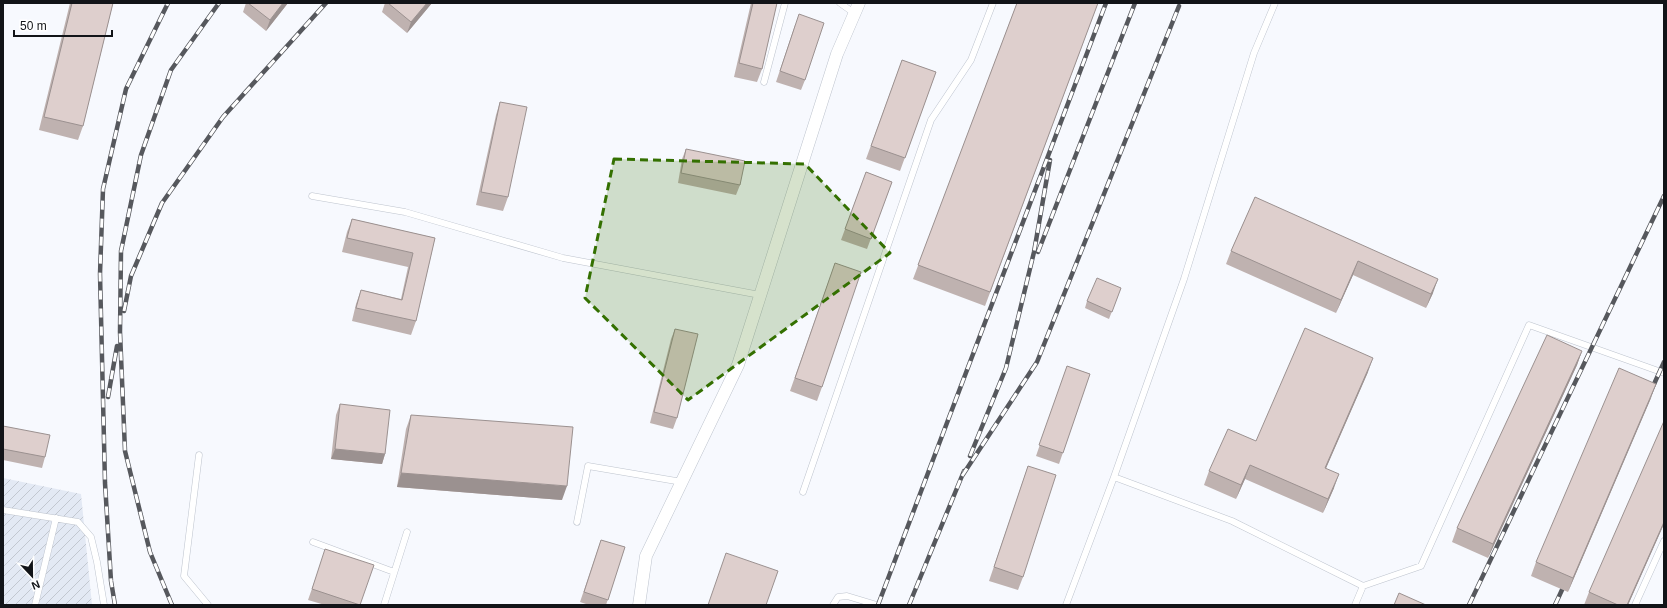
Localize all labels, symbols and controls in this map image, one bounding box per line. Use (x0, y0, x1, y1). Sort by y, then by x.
scale bar (14, 12, 112, 38)
text: 50 m (20, 19, 47, 33)
north arrow (12, 556, 52, 596)
text: N (30, 578, 42, 592)

